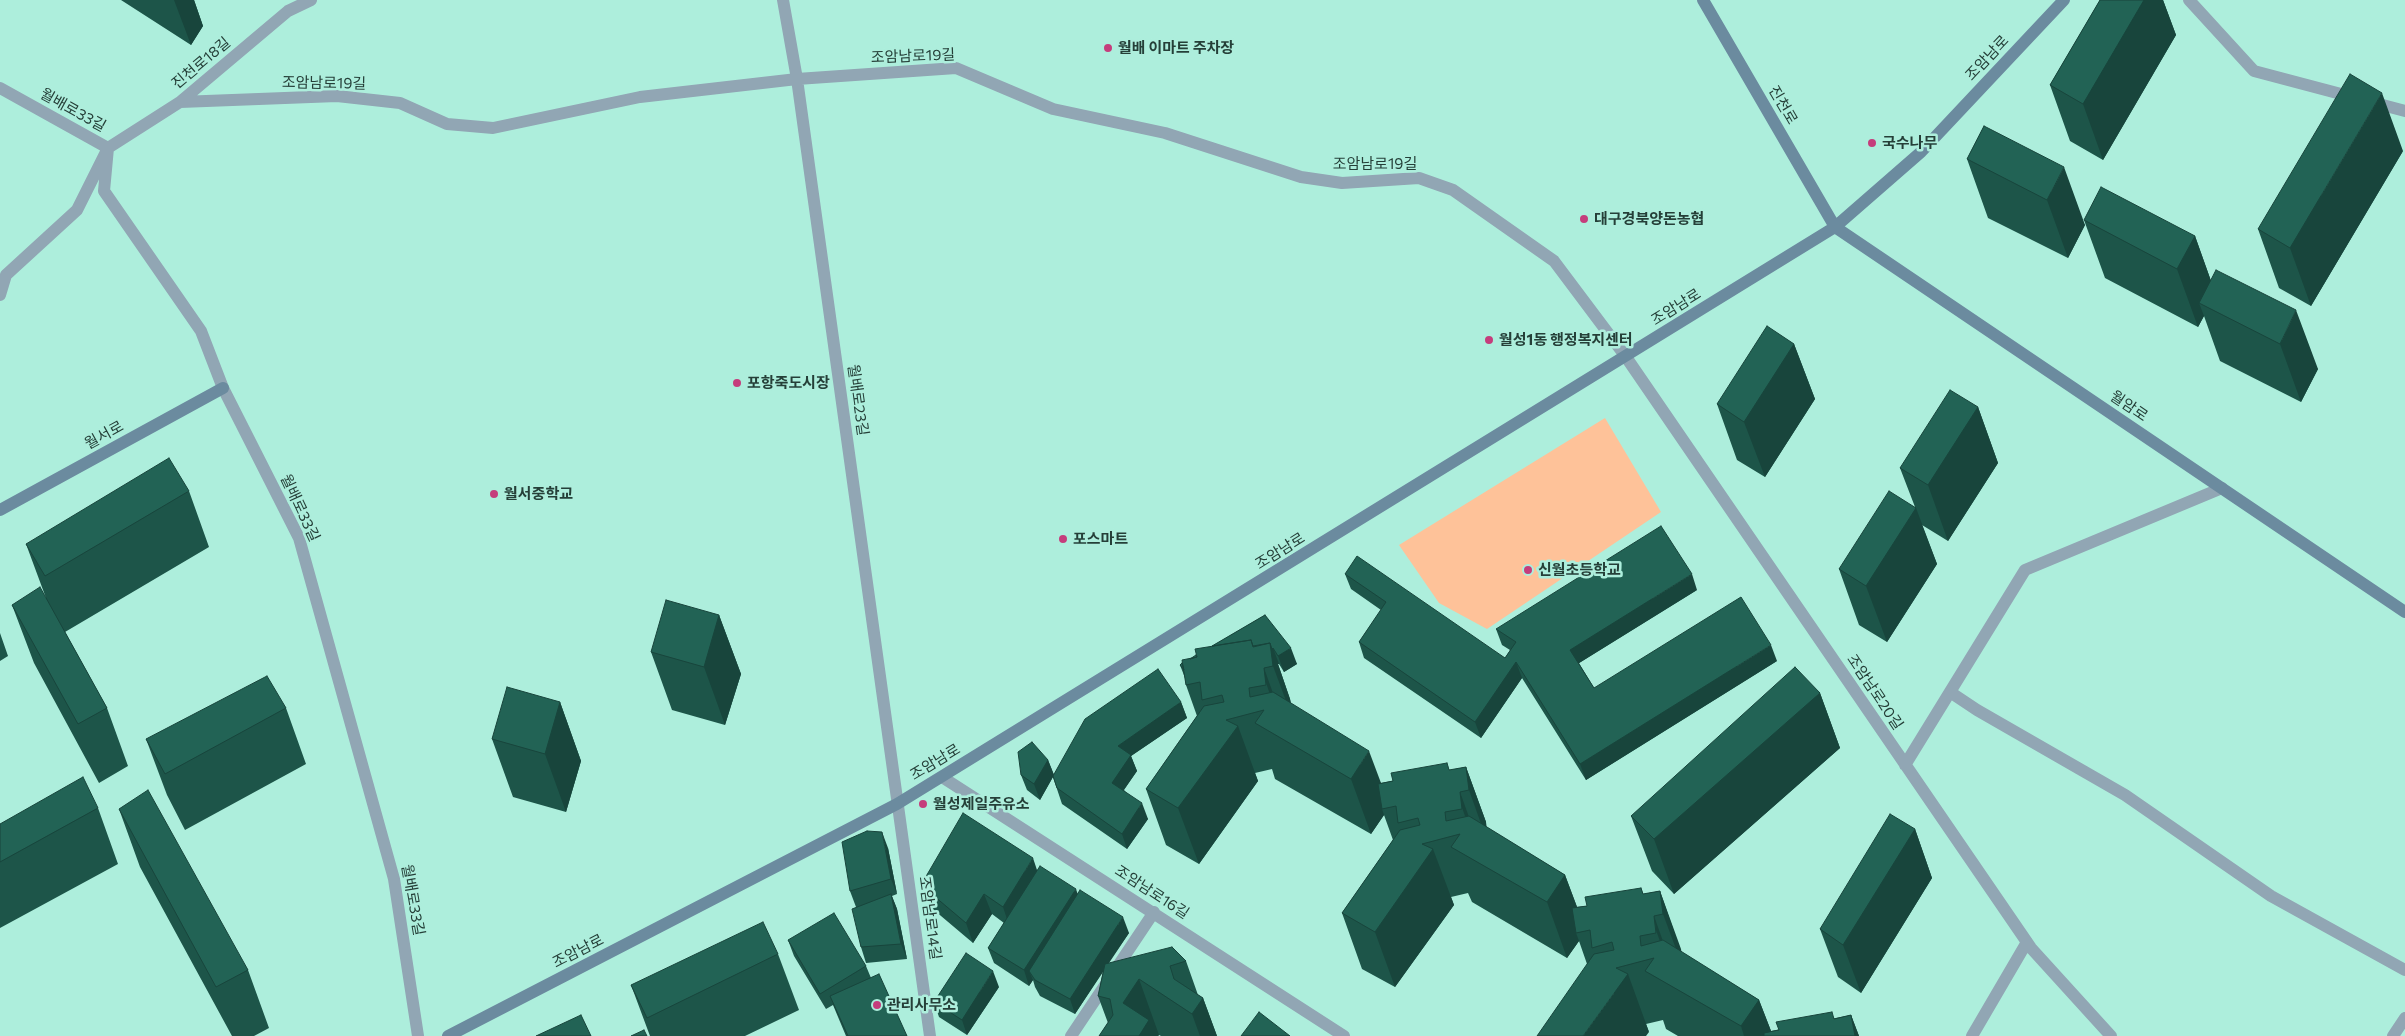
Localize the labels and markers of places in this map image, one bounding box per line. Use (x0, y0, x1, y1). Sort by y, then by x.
place label: 월배 이마트 주차장 (1118, 39, 1234, 57)
marker: 월배 이마트 주차장 (1102, 42, 1114, 54)
place label: 국수나무 (1882, 134, 1937, 152)
marker: 국수나무 (1866, 137, 1878, 149)
place label: 대구경북양돈농협 (1594, 210, 1704, 228)
marker: 대구경북양돈농협 (1578, 213, 1590, 225)
place label: 월성1동 행정복지센터 (1499, 331, 1633, 349)
marker: 월성1동 행정복지센터 (1483, 334, 1495, 346)
place label: 포항죽도시장 (747, 374, 830, 392)
marker: 포항죽도시장 (731, 377, 743, 389)
place label: 월서중학교 (504, 485, 573, 503)
marker: 월서중학교 (488, 488, 500, 500)
place label: 포스마트 (1073, 530, 1128, 548)
marker: 포스마트 (1057, 533, 1069, 545)
place label: 신월초등학교 (1538, 561, 1621, 579)
marker: 신월초등학교 (1522, 564, 1534, 576)
place label: 월성제일주유소 (933, 795, 1030, 813)
marker: 월성제일주유소 (917, 798, 929, 810)
place label: 관리사무소 (887, 996, 956, 1014)
marker: 관리사무소 (871, 999, 883, 1011)

